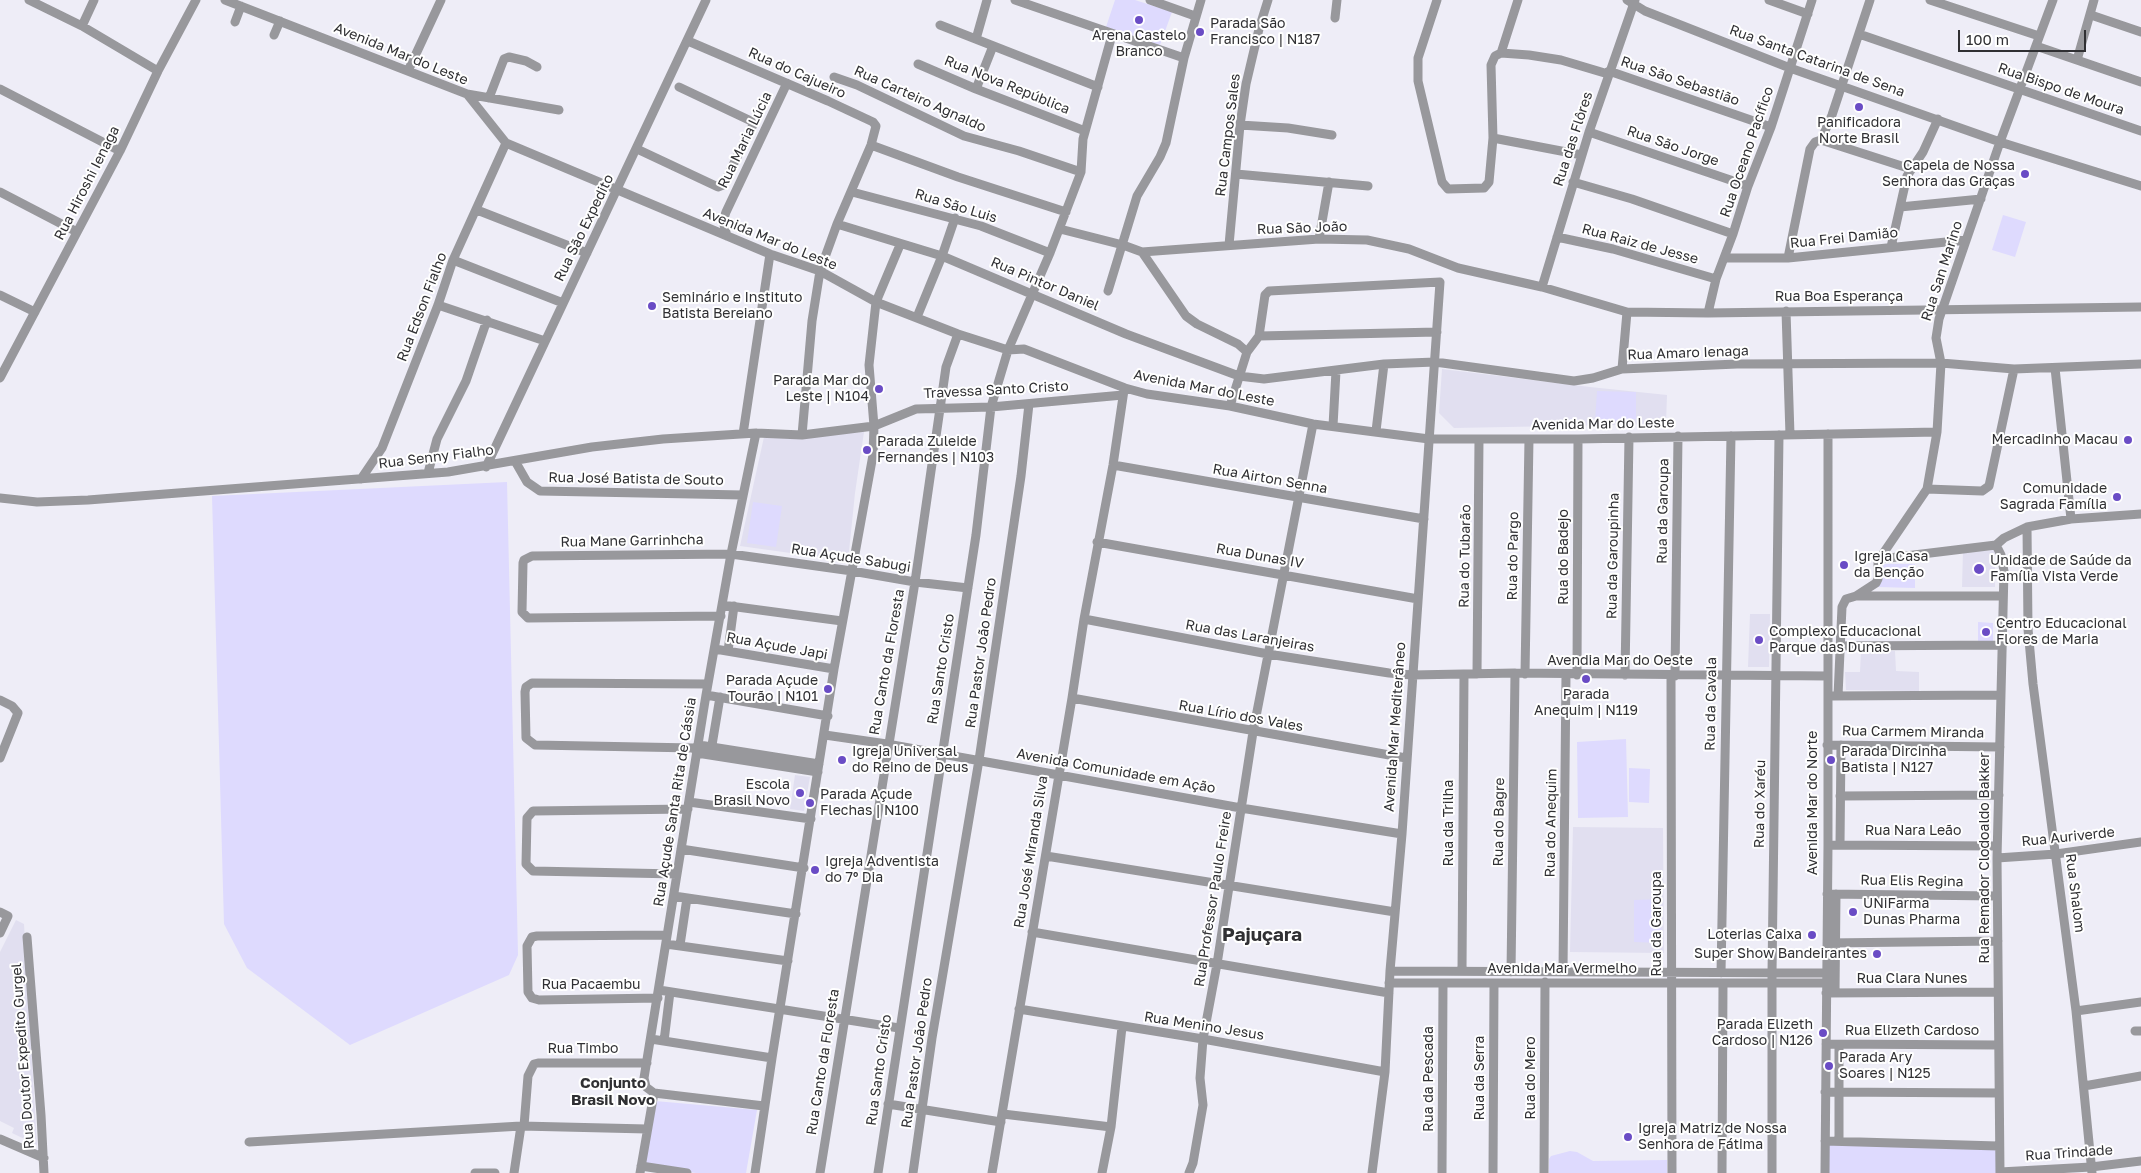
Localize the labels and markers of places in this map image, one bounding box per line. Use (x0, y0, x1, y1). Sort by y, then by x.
marker: Arena Castelo Branco (1133, 14, 1145, 26)
place label: Parada São Francisco | N187 (1210, 16, 1320, 48)
marker: Parada São Francisco | N187 (1194, 26, 1206, 38)
place label: Arena Castelo Branco (1092, 28, 1186, 60)
marker: Panificadora Norte Brasil (1853, 101, 1865, 113)
place label: Panificadora Norte Brasil (1817, 115, 1901, 148)
place label: Capela de Nossa Senhora das Graças (1882, 158, 2015, 190)
marker: Capela de Nossa Senhora das Graças (2019, 168, 2031, 180)
place label: Seminário e Instituto Batista Bereiano (662, 290, 802, 322)
marker: Seminário e Instituto Batista Bereiano (646, 300, 658, 312)
place label: Parada Mar do Leste | N104 (773, 373, 869, 406)
marker: Parada Mar do Leste | N104 (873, 383, 885, 395)
place label: Mercadinho Macau (1992, 432, 2118, 448)
place label: Parada Zuleide Fernandes | N103 (877, 434, 994, 467)
marker: Mercadinho Macau (2122, 434, 2134, 446)
marker: Parada Zuleide Fernandes | N103 (861, 444, 873, 456)
place label: Comunidade Sagrada Família (2000, 481, 2107, 514)
marker: Comunidade Sagrada Família (2111, 491, 2123, 503)
place label: Igreja Casa da Benção (1854, 549, 1928, 582)
place label: Unidade de Saúde da Família Vista Verde (1990, 553, 2132, 586)
marker: Igreja Casa da Benção (1838, 559, 1850, 571)
marker: Unidade de Saúde da Família Vista Verde (1972, 562, 1986, 576)
place label: Centro Educacional Flores de Maria (1996, 616, 2127, 648)
place label: Complexo Educacional Parque das Dunas (1769, 624, 1921, 656)
marker: Centro Educacional Flores de Maria (1980, 626, 1992, 638)
marker: Complexo Educacional Parque das Dunas (1753, 634, 1765, 646)
place label: Parada Açude Tourão | N101 (726, 673, 818, 706)
marker: Parada Anequim | N119 (1580, 673, 1592, 685)
marker: Parada Açude Tourão | N101 (822, 683, 834, 695)
place label: Parada Anequim | N119 (1534, 687, 1638, 720)
place label: Igreja Universal do Reino de Deus (852, 744, 968, 776)
place label: Parada Dircinha Batista | N127 (1841, 744, 1947, 776)
marker: Igreja Universal do Reino de Deus (836, 754, 848, 766)
marker: Parada Dircinha Batista | N127 (1825, 754, 1837, 766)
place label: Escola Brasil Novo (714, 777, 790, 810)
marker: Escola Brasil Novo (794, 787, 806, 799)
place label: Parada Açude Flechas | N100 (820, 787, 919, 820)
marker: Parada Açude Flechas | N100 (804, 797, 816, 809)
place label: Igreja Adventista do 7º Dia (825, 854, 939, 886)
marker: Igreja Adventista do 7º Dia (809, 864, 821, 876)
place label: UNiFarma Dunas Pharma (1863, 896, 1960, 929)
marker: UNiFarma Dunas Pharma (1847, 906, 1859, 918)
place label: Loterias Caixa (1707, 927, 1802, 943)
marker: Loterias Caixa (1806, 929, 1818, 941)
place label: Super Show Bandeirantes (1694, 946, 1867, 962)
marker: Super Show Bandeirantes (1871, 948, 1883, 960)
place label: Parada Elizeth Cardoso | N126 (1712, 1017, 1813, 1050)
marker: Parada Elizeth Cardoso | N126 (1817, 1027, 1829, 1039)
place label: Parada Ary Soares | N125 (1839, 1050, 1931, 1082)
marker: Parada Ary Soares | N125 (1823, 1060, 1835, 1072)
place label: Igreja Matriz de Nossa Senhora de Fátima (1638, 1121, 1787, 1154)
marker: Igreja Matriz de Nossa Senhora de Fátima (1622, 1131, 1634, 1143)

